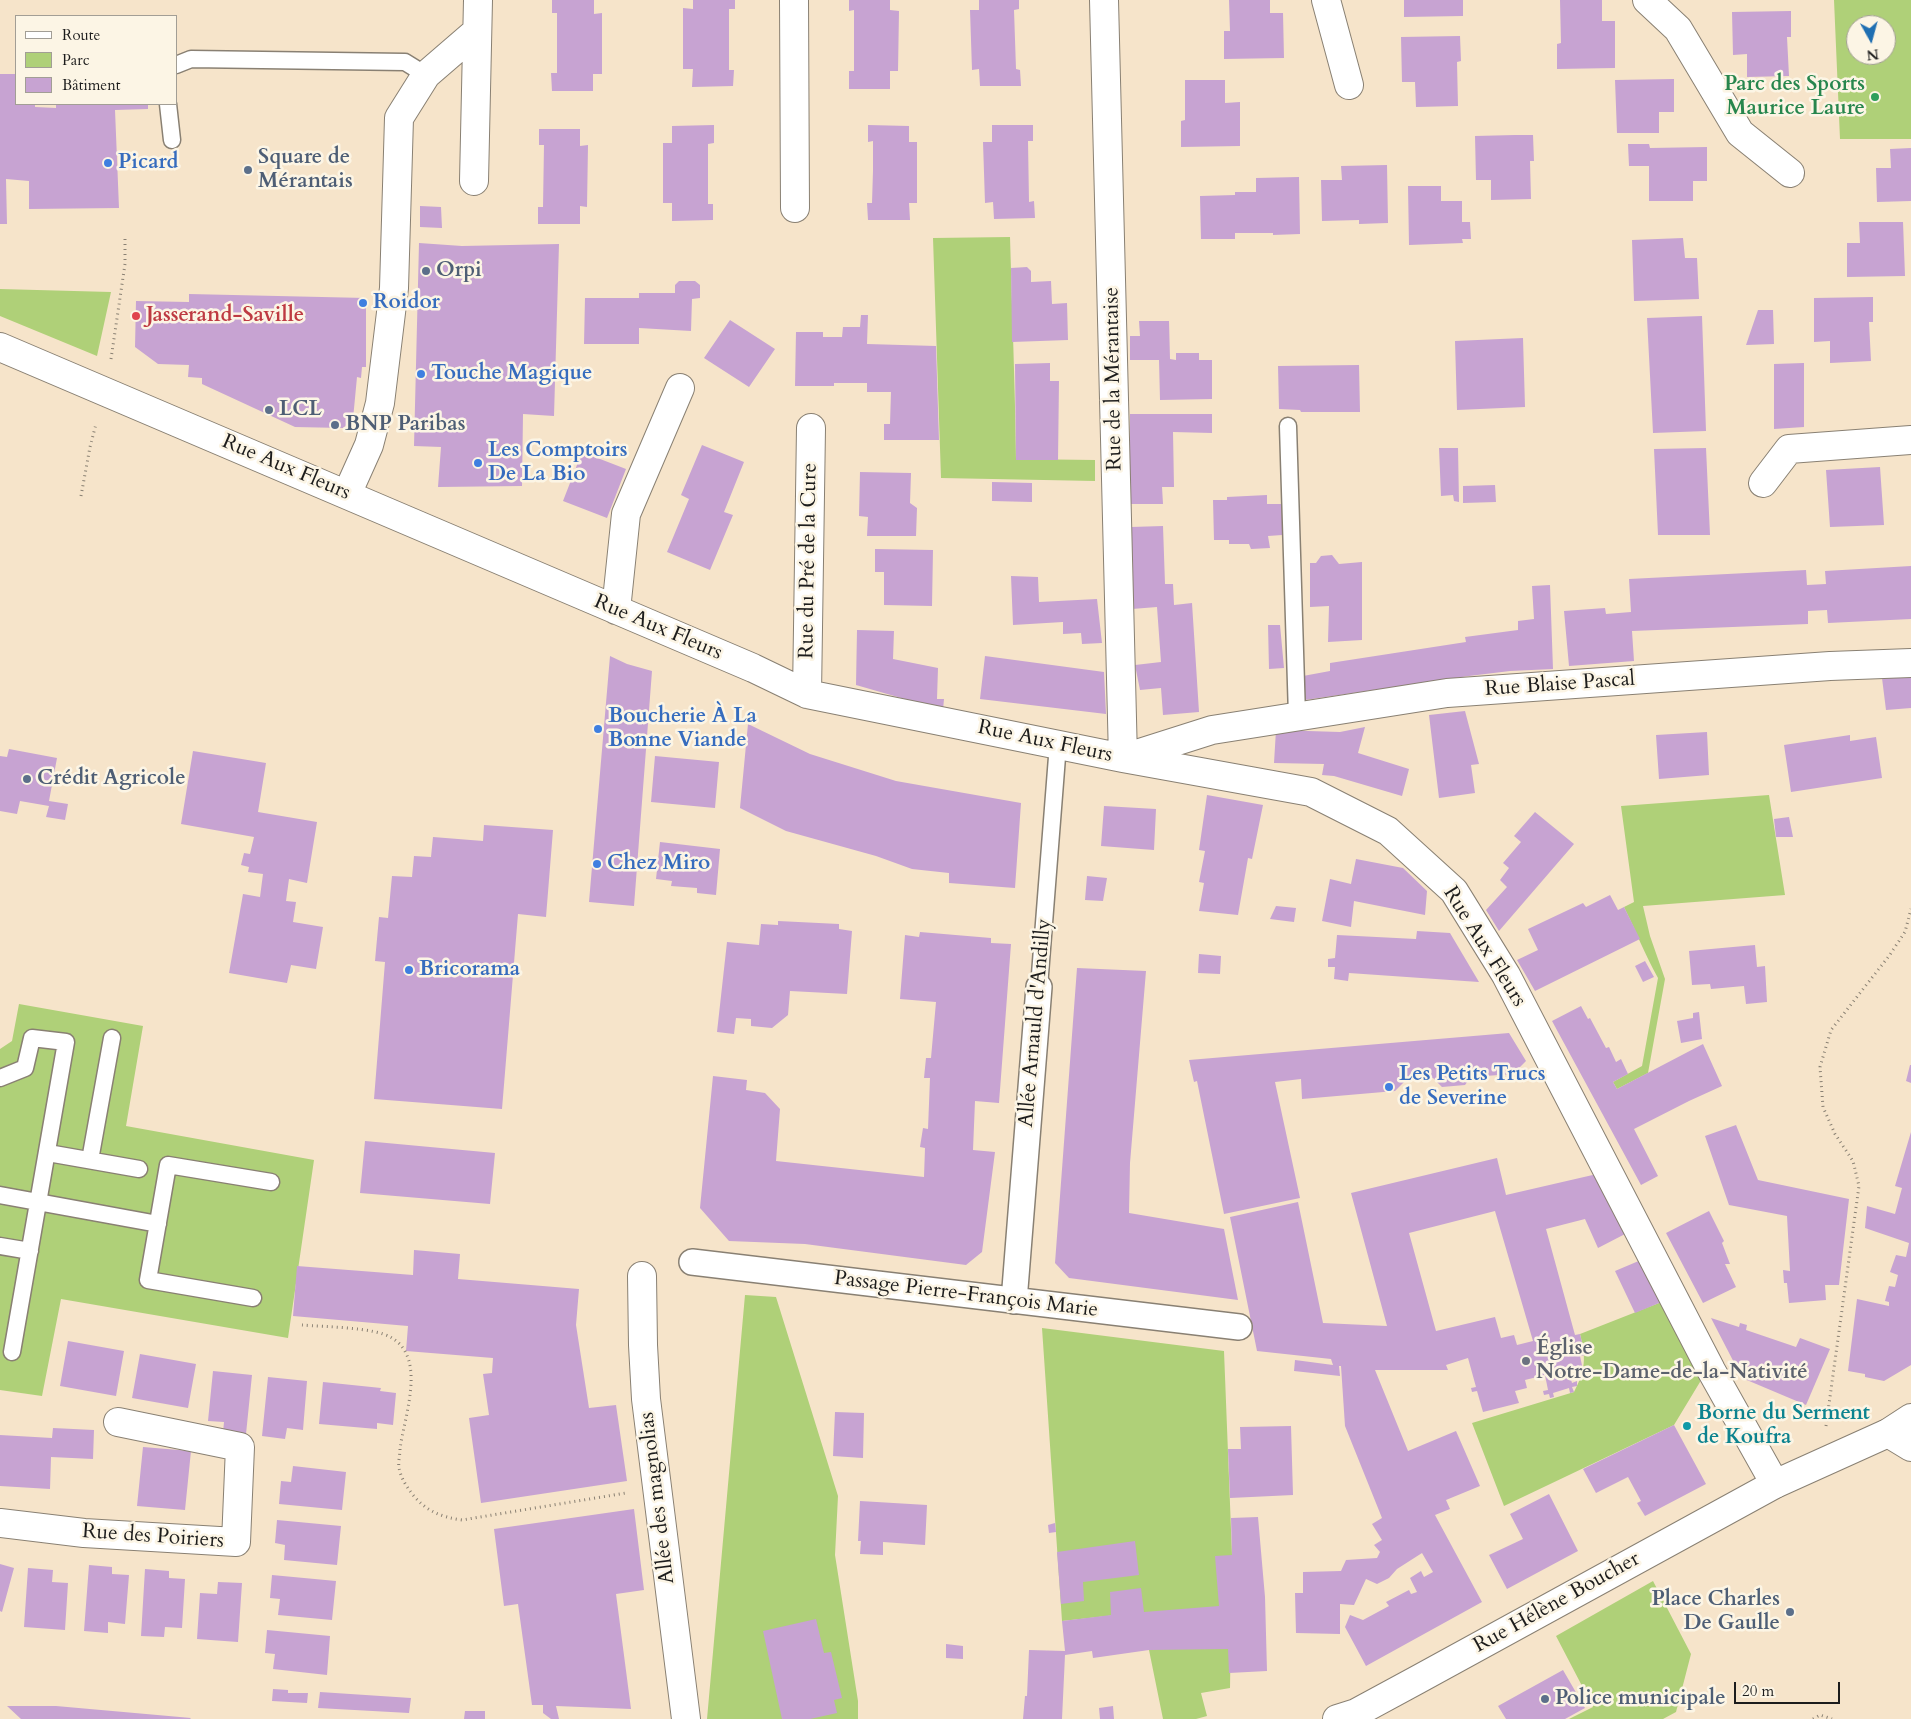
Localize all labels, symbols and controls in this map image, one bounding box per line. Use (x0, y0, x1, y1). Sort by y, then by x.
legend (15, 15, 178, 105)
north arrow (1846, 15, 1896, 65)
text: Route (62, 25, 100, 45)
text: N (1866, 44, 1880, 65)
text: Parc (62, 50, 90, 70)
place label: Parc des Sports Maurice Laure (1724, 72, 1865, 122)
text: Bâtiment (62, 75, 120, 95)
marker: Parc des Sports Maurice Laure (1869, 91, 1881, 103)
place label: Square de Mérantais (258, 145, 353, 195)
place label: Picard (118, 150, 178, 176)
marker: Picard (102, 157, 114, 169)
marker: Square de Mérantais (242, 164, 254, 176)
place label: Orpi (436, 258, 482, 284)
marker: Orpi (420, 265, 432, 277)
street label: Rue de la Mérantaise (1100, 287, 1128, 471)
place label: Roidor (373, 290, 440, 316)
marker: Roidor (357, 297, 369, 309)
place label: Jasserand-Saville (146, 303, 304, 329)
marker: Jasserand-Saville (130, 310, 142, 322)
place label: Touche Magique (431, 361, 592, 387)
marker: Touche Magique (415, 368, 427, 380)
place label: LCL (279, 397, 322, 423)
marker: LCL (263, 404, 275, 416)
place label: BNP Paribas (345, 412, 465, 438)
marker: BNP Paribas (329, 419, 341, 431)
street label: Rue Aux Fleurs (218, 430, 354, 506)
place label: Les Comptoirs De La Bio (488, 438, 628, 488)
marker: Les Comptoirs De La Bio (472, 457, 484, 469)
street label: Rue du Pré de la Cure (795, 463, 823, 659)
street label: Rue Aux Fleurs (590, 590, 726, 666)
street label: Rue Blaise Pascal (1484, 667, 1636, 703)
place label: Boucherie À La Bonne Viande (608, 704, 757, 754)
street label: Rue Aux Fleurs (975, 715, 1115, 769)
marker: Boucherie À La Bonne Viande (592, 723, 604, 735)
place label: Crédit Agricole (37, 766, 186, 792)
marker: Crédit Agricole (21, 773, 33, 785)
place label: Chez Miro (607, 851, 710, 877)
marker: Chez Miro (591, 858, 603, 870)
street label: Rue Aux Fleurs (1437, 882, 1531, 1012)
street label: Allée Arnauld d'Andilly (1014, 918, 1058, 1128)
place label: Bricorama (419, 957, 520, 983)
marker: Bricorama (403, 964, 415, 976)
place label: Les Petits Trucs de Severine (1399, 1062, 1546, 1112)
marker: Les Petits Trucs de Severine (1383, 1081, 1395, 1093)
street label: Passage Pierre-François Marie (833, 1266, 1099, 1324)
place label: Église Notre-Dame-de-la-Nativité (1536, 1336, 1808, 1386)
marker: Église Notre-Dame-de-la-Nativité (1520, 1355, 1532, 1367)
place label: Borne du Serment de Koufra (1697, 1401, 1870, 1451)
street label: Allée des magnolias (635, 1411, 681, 1585)
marker: Borne du Serment de Koufra (1681, 1420, 1693, 1432)
street label: Rue des Poiriers (81, 1519, 225, 1555)
street label: Rue Hélène Boucher (1470, 1547, 1644, 1659)
place label: Place Charles De Gaulle (1651, 1587, 1780, 1637)
marker: Place Charles De Gaulle (1784, 1606, 1796, 1618)
scale bar (1736, 1672, 1842, 1704)
text: 20 m (1742, 1681, 1774, 1701)
place label: Police municipale (1555, 1686, 1726, 1712)
marker: Police municipale (1539, 1693, 1551, 1705)

